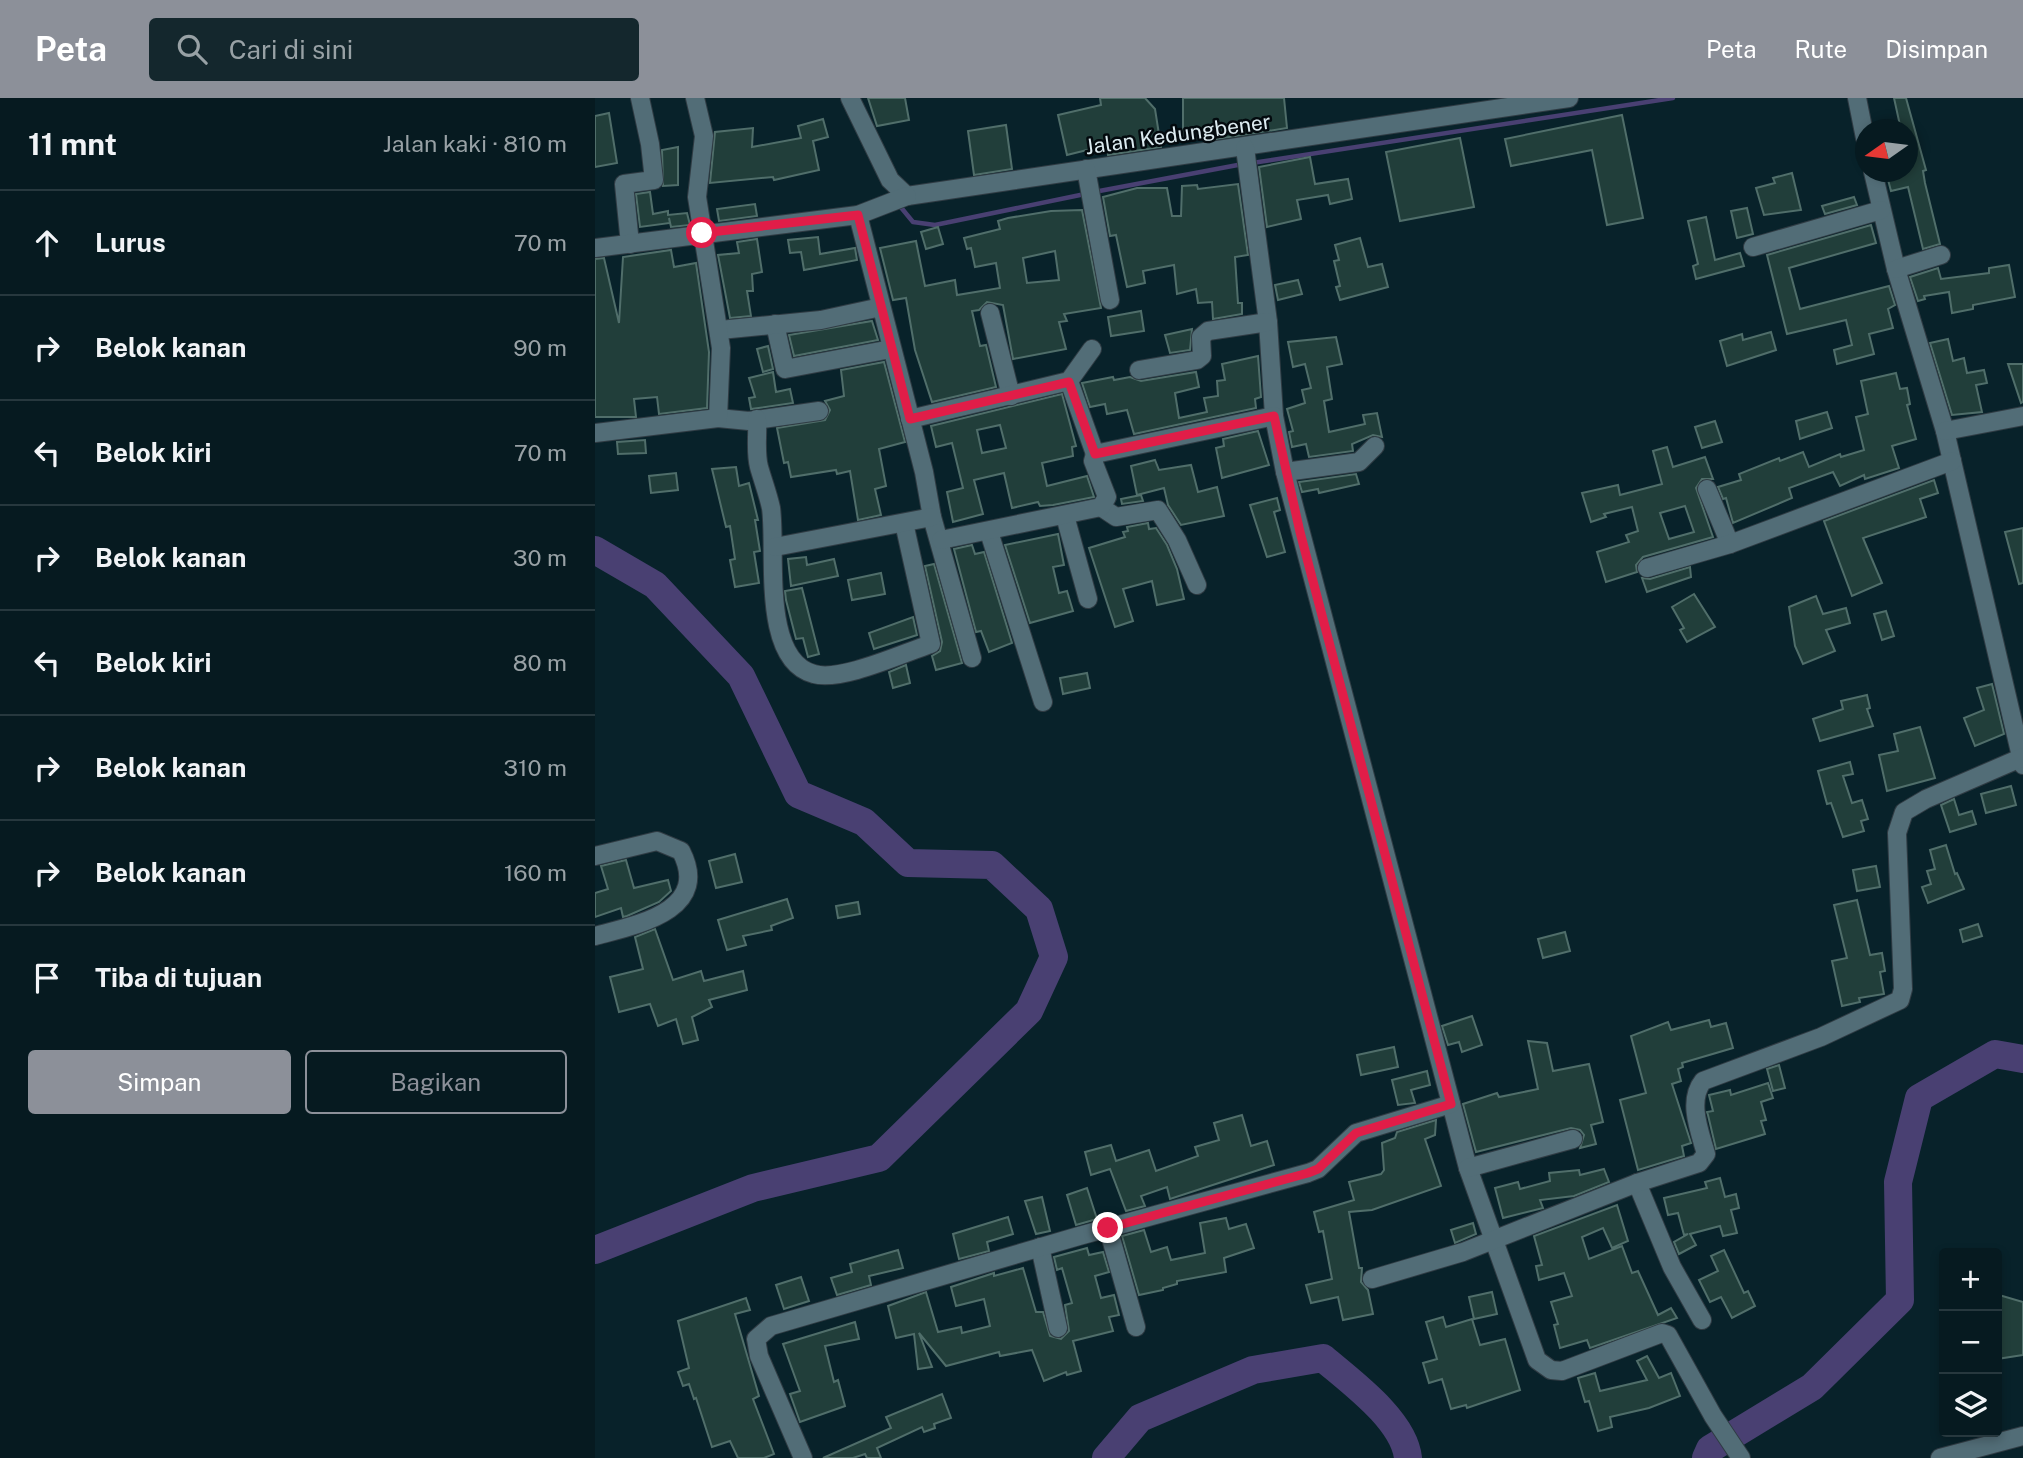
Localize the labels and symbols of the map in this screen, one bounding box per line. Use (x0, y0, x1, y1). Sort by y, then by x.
street label: Jalan Kedungbener (1084, 109, 1272, 159)
north arrow (1855, 119, 1918, 182)
route start (686, 217, 717, 248)
route end (1092, 1212, 1123, 1243)

